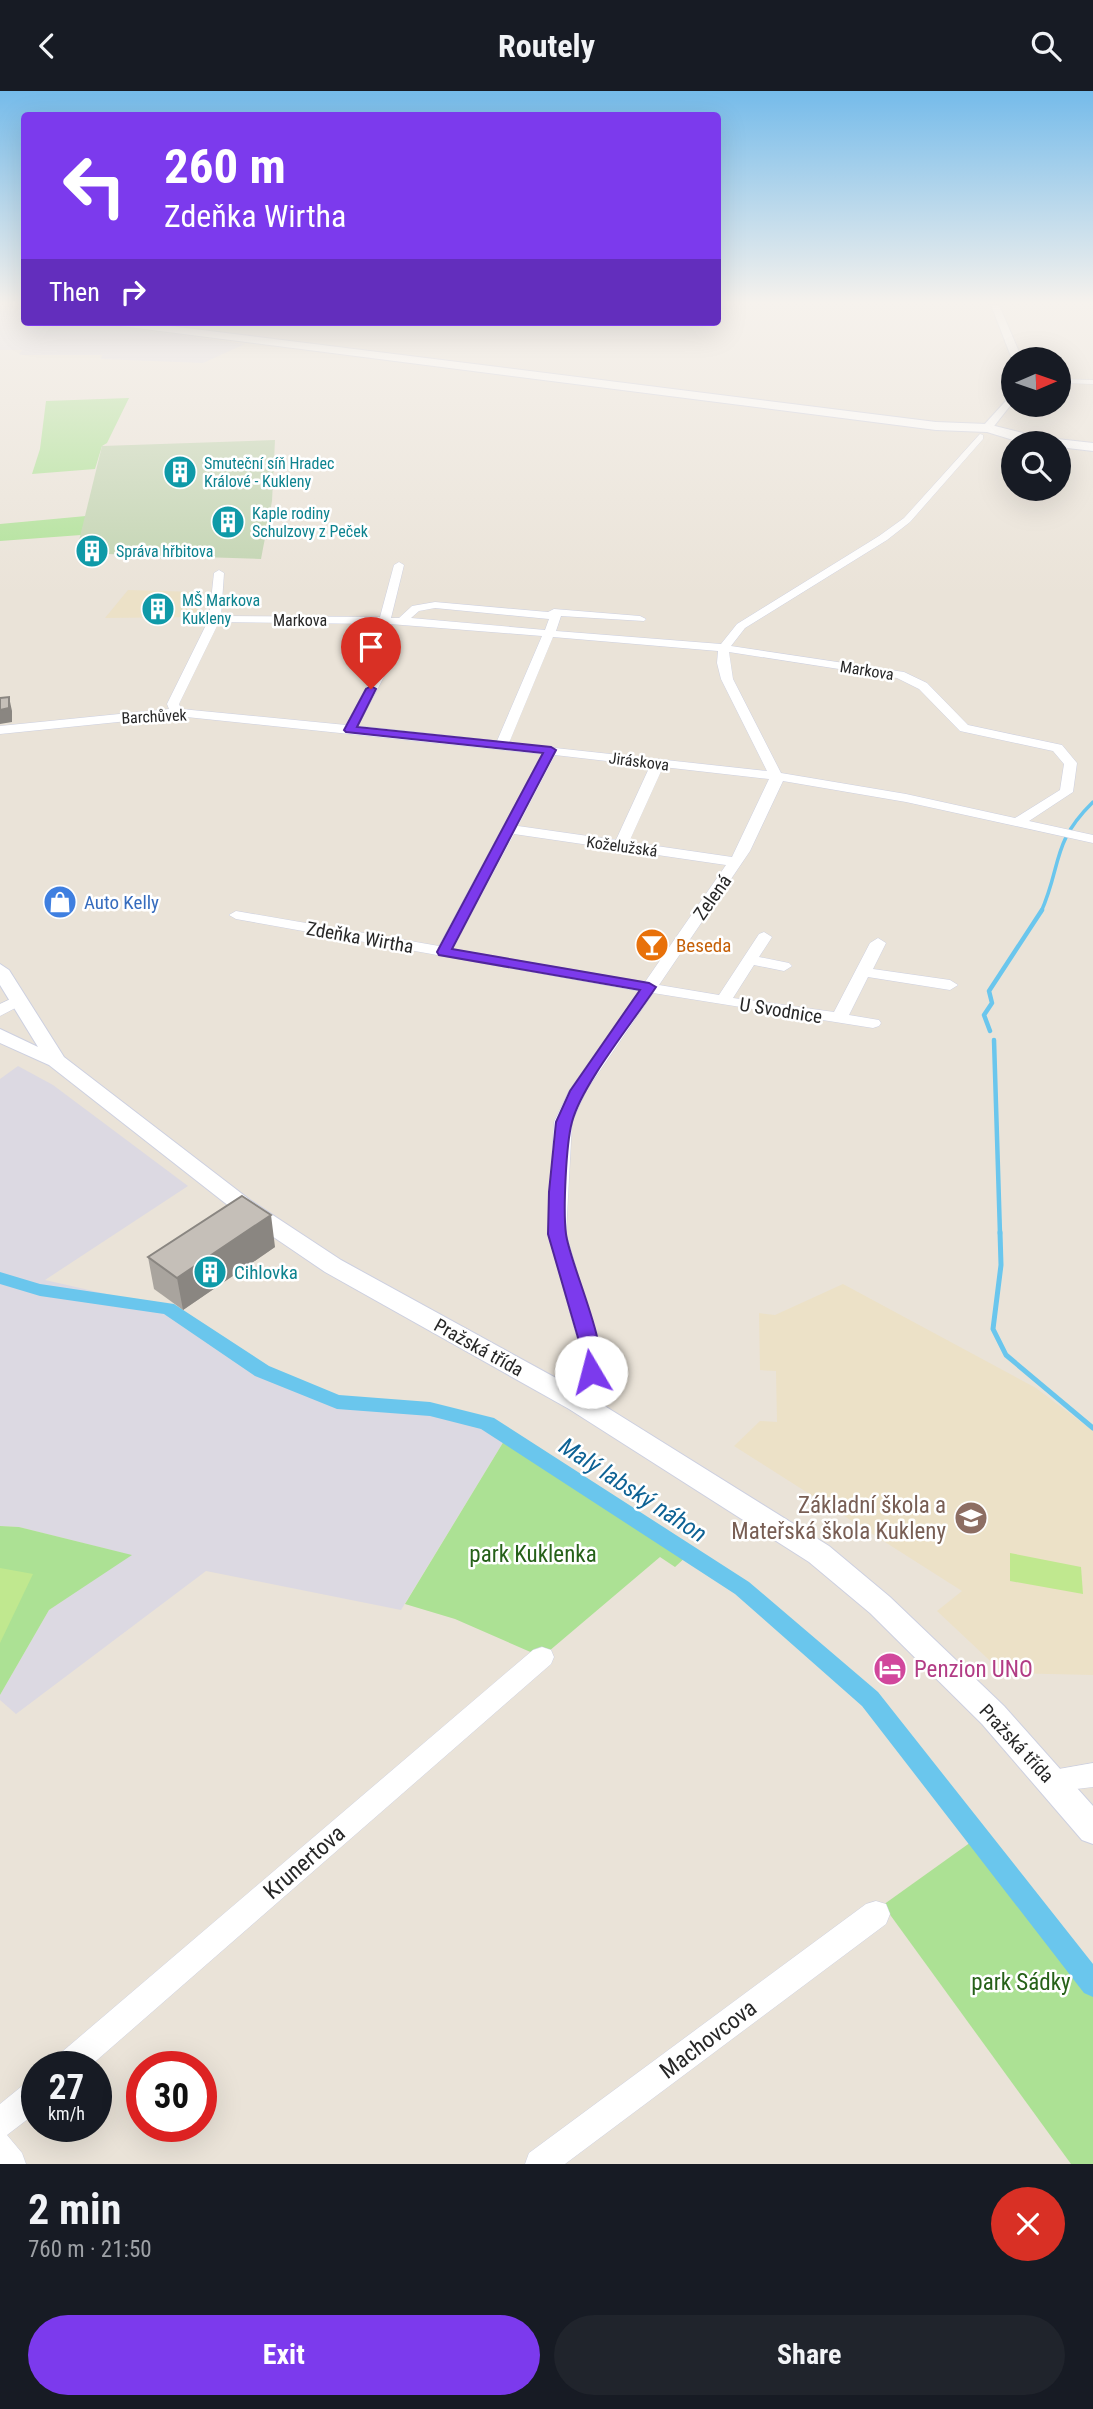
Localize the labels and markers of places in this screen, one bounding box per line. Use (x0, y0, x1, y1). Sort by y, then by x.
building icon: Smuteční síň Hradec Králové - Kukleny (161, 453, 199, 491)
place label: Smuteční síň Hradec Králové - Kukleny (204, 454, 334, 491)
building icon: Kaple rodiny Schulzovy z Peček (209, 503, 247, 541)
place label: Kaple rodiny Schulzovy z Peček (252, 504, 369, 541)
building icon: Správa hřbitova (73, 532, 111, 570)
place label: Správa hřbitova (116, 542, 213, 561)
building icon: MŠ Markova Kukleny (139, 590, 177, 628)
place label: MŠ Markova Kukleny (182, 591, 260, 628)
pin (341, 617, 401, 689)
shop icon: Auto Kelly (41, 883, 79, 921)
place label: Auto Kelly (84, 891, 159, 914)
bar icon: Beseda (633, 926, 671, 964)
place label: Beseda (676, 934, 731, 957)
building icon: Cihlovka (191, 1253, 229, 1291)
place label: Cihlovka (234, 1261, 298, 1284)
place label: Základní škola a Mateřská škola Kukleny (731, 1492, 946, 1545)
school or university icon: Základní škola a Mateřská škola Kukleny (952, 1499, 990, 1537)
hotel icon: Penzion UNO (871, 1650, 909, 1688)
place label: Penzion UNO (914, 1656, 1033, 1683)

